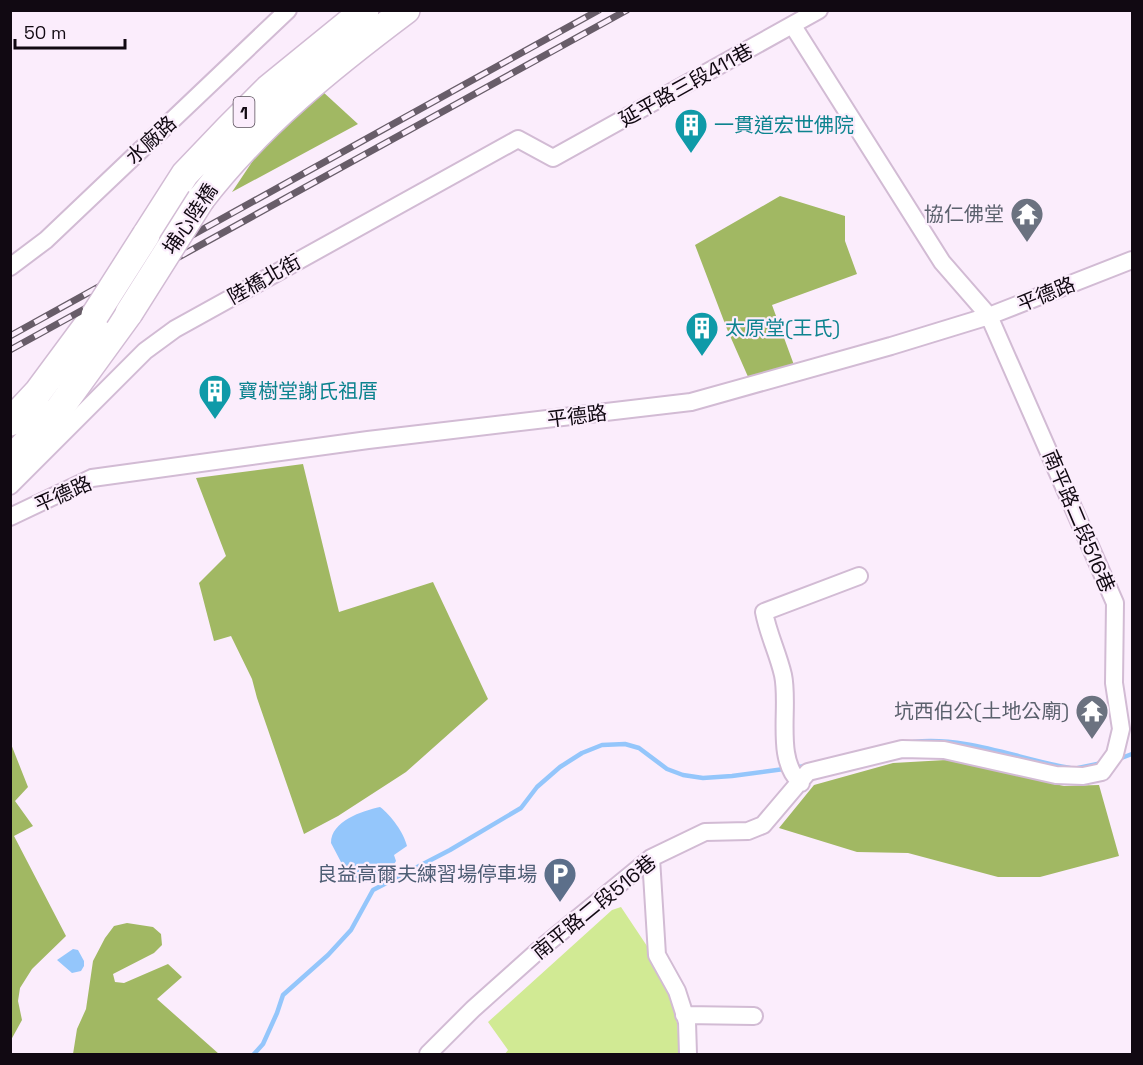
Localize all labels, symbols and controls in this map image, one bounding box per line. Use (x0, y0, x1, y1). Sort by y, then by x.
scale bar (15, 12, 124, 50)
text: 50 m (24, 21, 66, 44)
street label: 延平路三段411巷 (615, 38, 757, 132)
road number: 1 (234, 97, 254, 127)
building icon: 一貫道宏世佛院 (673, 107, 709, 154)
street label: 水廠路 (120, 110, 182, 170)
place label: 一貫道宏世佛院 (714, 112, 854, 138)
street label: 埔心陸橋 (157, 179, 223, 259)
temple icon: 協仁佛堂 (1009, 196, 1045, 243)
place label: 協仁佛堂 (924, 201, 1004, 227)
street label: 陸橋北街 (223, 248, 305, 310)
street label: 平德路 (1013, 271, 1079, 317)
building icon: 太原堂(王氏) (684, 310, 720, 357)
place label: 太原堂(王氏) (725, 315, 840, 341)
building icon: 寶樹堂謝氏祖厝 (197, 373, 233, 420)
place label: 寶樹堂謝氏祖厝 (238, 378, 378, 404)
street label: 平德路 (546, 399, 608, 433)
street label: 南平路二段516巷 (1037, 446, 1121, 596)
street label: 平德路 (30, 470, 96, 518)
temple icon: 坑西伯公(土地公廟) (1074, 693, 1110, 740)
place label: 坑西伯公(土地公廟) (894, 698, 1069, 724)
street label: 南平路二段516巷 (527, 849, 661, 965)
parking icon: 良益高爾夫練習場停車場 (542, 856, 578, 903)
place label: 良益高爾夫練習場停車場 (317, 861, 537, 887)

